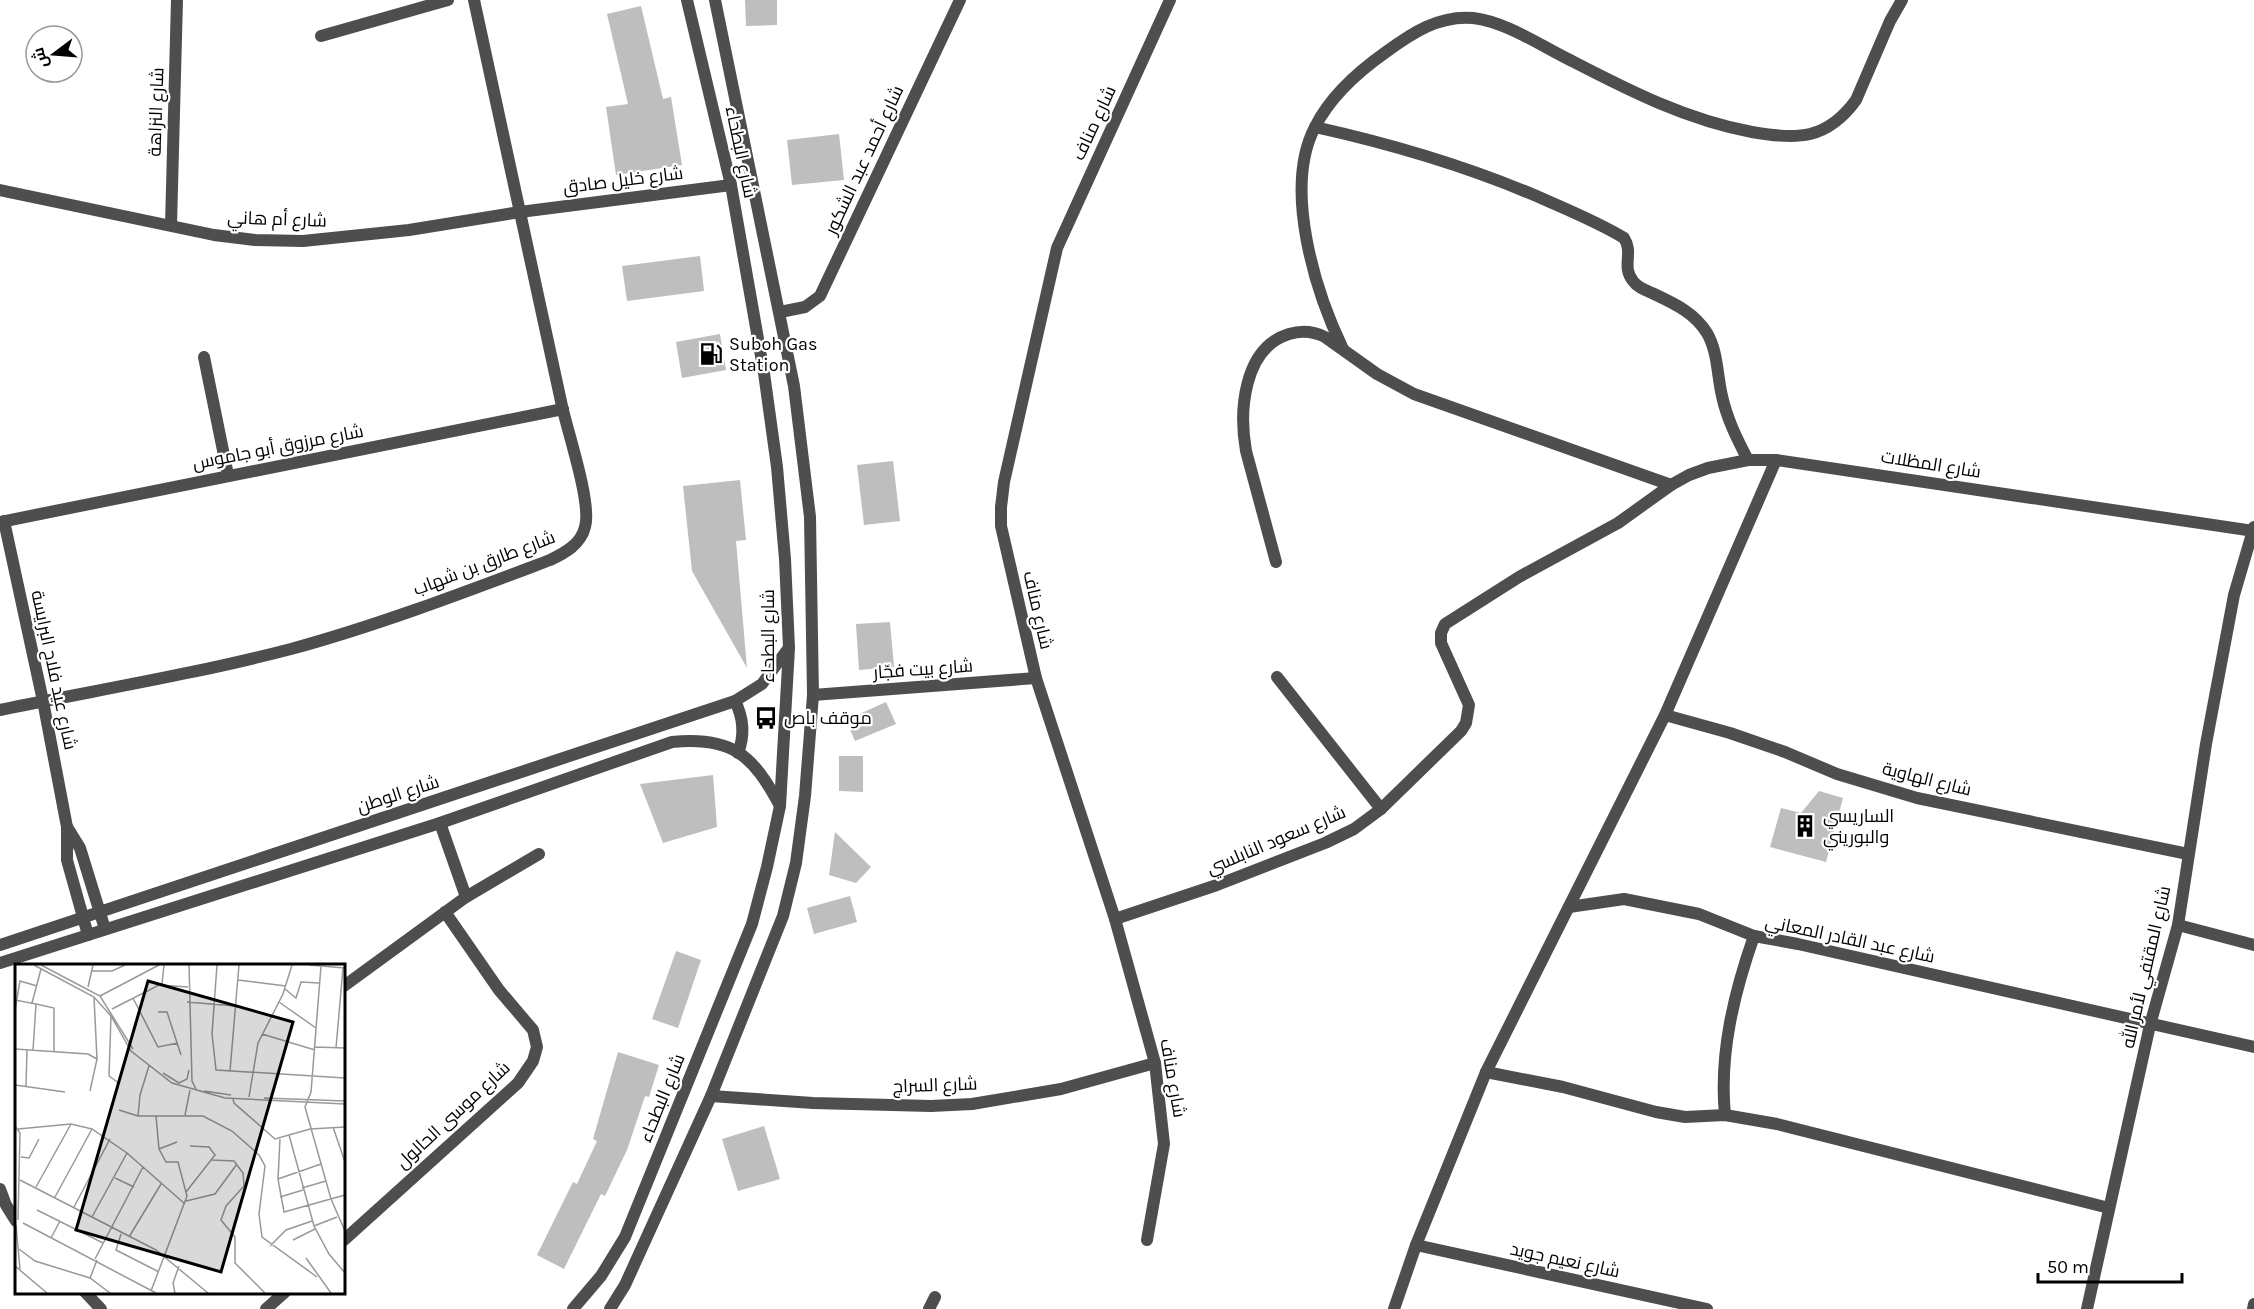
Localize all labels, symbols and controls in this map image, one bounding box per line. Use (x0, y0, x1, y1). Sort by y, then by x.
north arrow (24, 24, 84, 84)
text: ش (28, 46, 52, 70)
street label: شارع النزاهة (143, 67, 170, 157)
street label: شارع أحمد عبد الشكور (819, 82, 909, 239)
street label: شارع مناف (1067, 82, 1122, 164)
street label: شارع البطحاء (720, 104, 761, 200)
street label: شارع خليل صادق (562, 162, 685, 199)
street label: شارع أم هاني (227, 206, 327, 235)
place label: Suboh Gas Station (729, 333, 817, 376)
fuel station icon: Suboh Gas Station (698, 341, 724, 367)
street label: شارع مرزوق أبو جاموس (191, 420, 366, 475)
street label: شارع المظلات (1879, 445, 1983, 484)
street label: شارع طارق بن شهاب (410, 526, 558, 601)
street label: شارع مناف (1017, 569, 1058, 652)
street label: شارع عيد فلاح البرايسة (25, 588, 82, 752)
street label: شارع البطحاء (757, 589, 780, 683)
street label: شارع بيت فجّار (871, 655, 974, 685)
bus stop icon: موقف باص (753, 705, 779, 731)
place label: موقف باص (784, 707, 872, 729)
street label: شارع الهاوية (1880, 757, 1974, 802)
street label: شارع الوطن (354, 770, 442, 819)
street label: شارع سعود النابلسي (1203, 801, 1350, 881)
place label: الساريسي والبوريني (1823, 805, 1894, 851)
building icon: الساريسي والبوريني (1792, 813, 1818, 839)
street label: شارع المقتفي لأمر الله (2116, 883, 2178, 1051)
street label: شارع عبد القادر المعاني (1763, 910, 1937, 971)
inset map (15, 964, 345, 1294)
street label: شارع مناف (1154, 1037, 1191, 1119)
street label: شارع البطحاء (634, 1050, 691, 1146)
street label: شارع موسى الحالول (391, 1057, 515, 1174)
street label: شارع السراج (892, 1073, 978, 1098)
street label: شارع نعيم جويد (1508, 1238, 1622, 1283)
scale bar (2038, 1246, 2182, 1284)
text: 50 m (2047, 1256, 2089, 1278)

